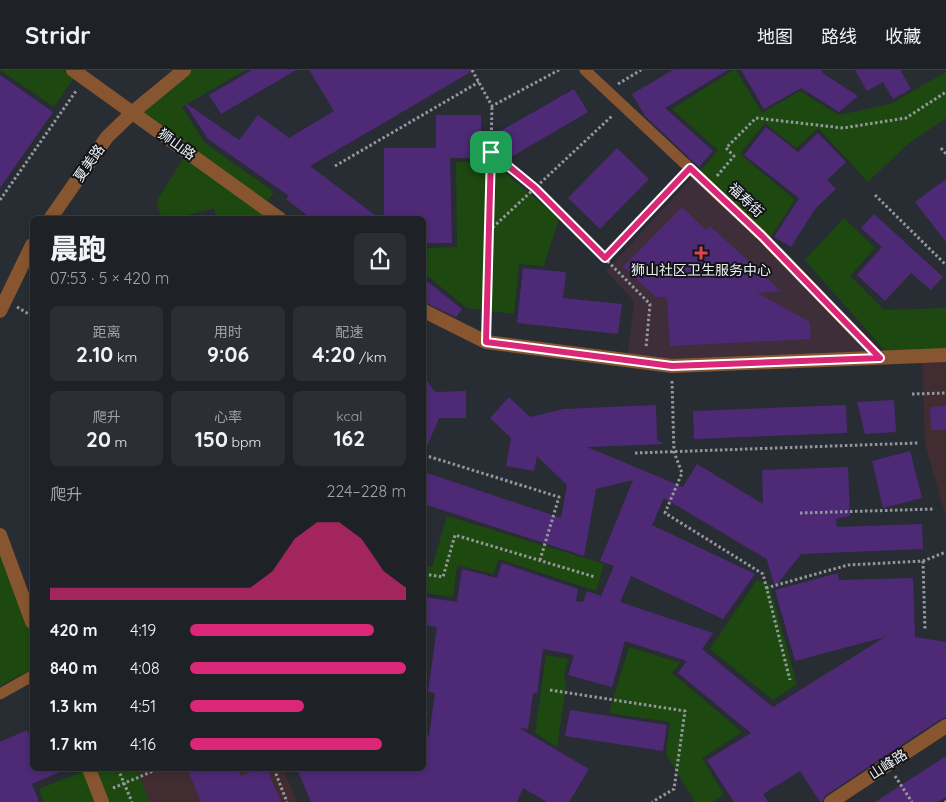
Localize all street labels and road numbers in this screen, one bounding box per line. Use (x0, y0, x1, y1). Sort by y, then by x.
street label: 狮山路 (155, 124, 199, 164)
street label: 夏美路 (70, 141, 108, 185)
street label: 福寿街 (725, 179, 767, 221)
street label: 山峰路 (865, 745, 911, 783)

